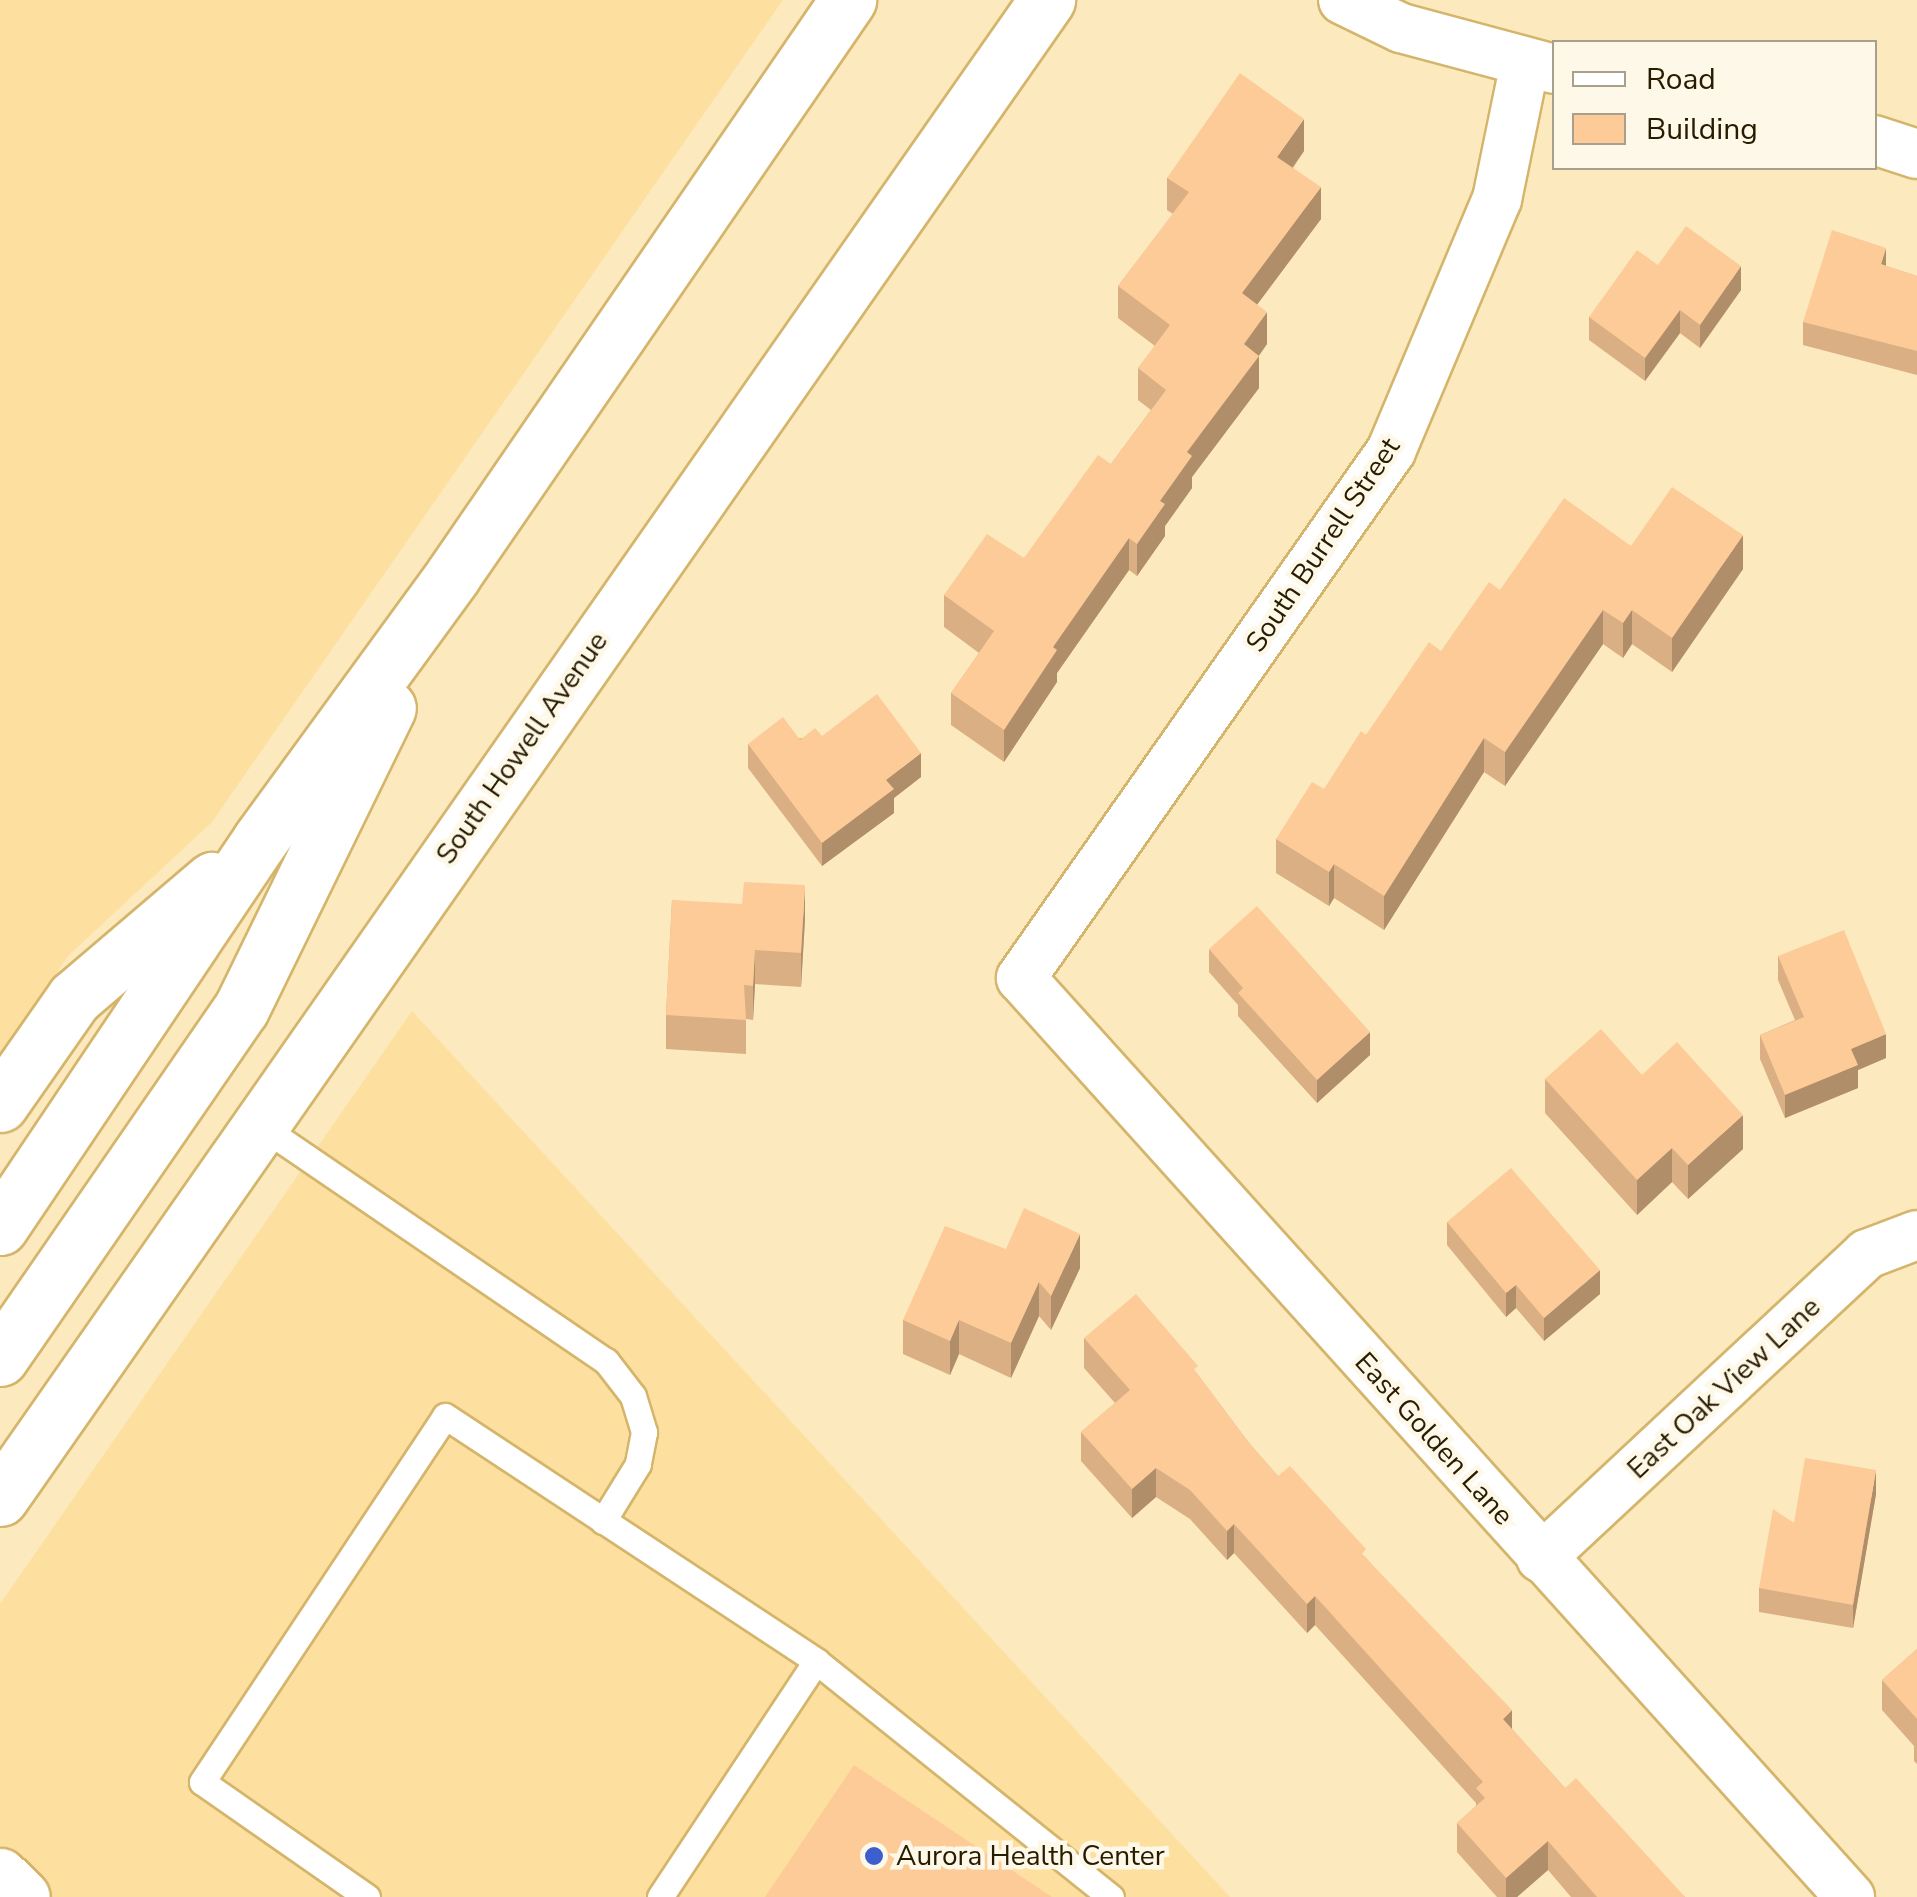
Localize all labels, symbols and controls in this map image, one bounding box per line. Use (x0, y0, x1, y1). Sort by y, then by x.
legend (1552, 40, 1877, 170)
text: Road (1646, 59, 1716, 100)
text: Building (1646, 109, 1758, 150)
street label: South Burrell Street (1239, 432, 1407, 658)
street label: South Howell Avenue (429, 626, 615, 870)
street label: East Oak View Lane (1621, 1290, 1827, 1486)
street label: East Golden Lane (1348, 1346, 1520, 1532)
place label: Aurora Health Center (896, 1839, 1165, 1873)
marker: Aurora Health Center (861, 1843, 887, 1869)

